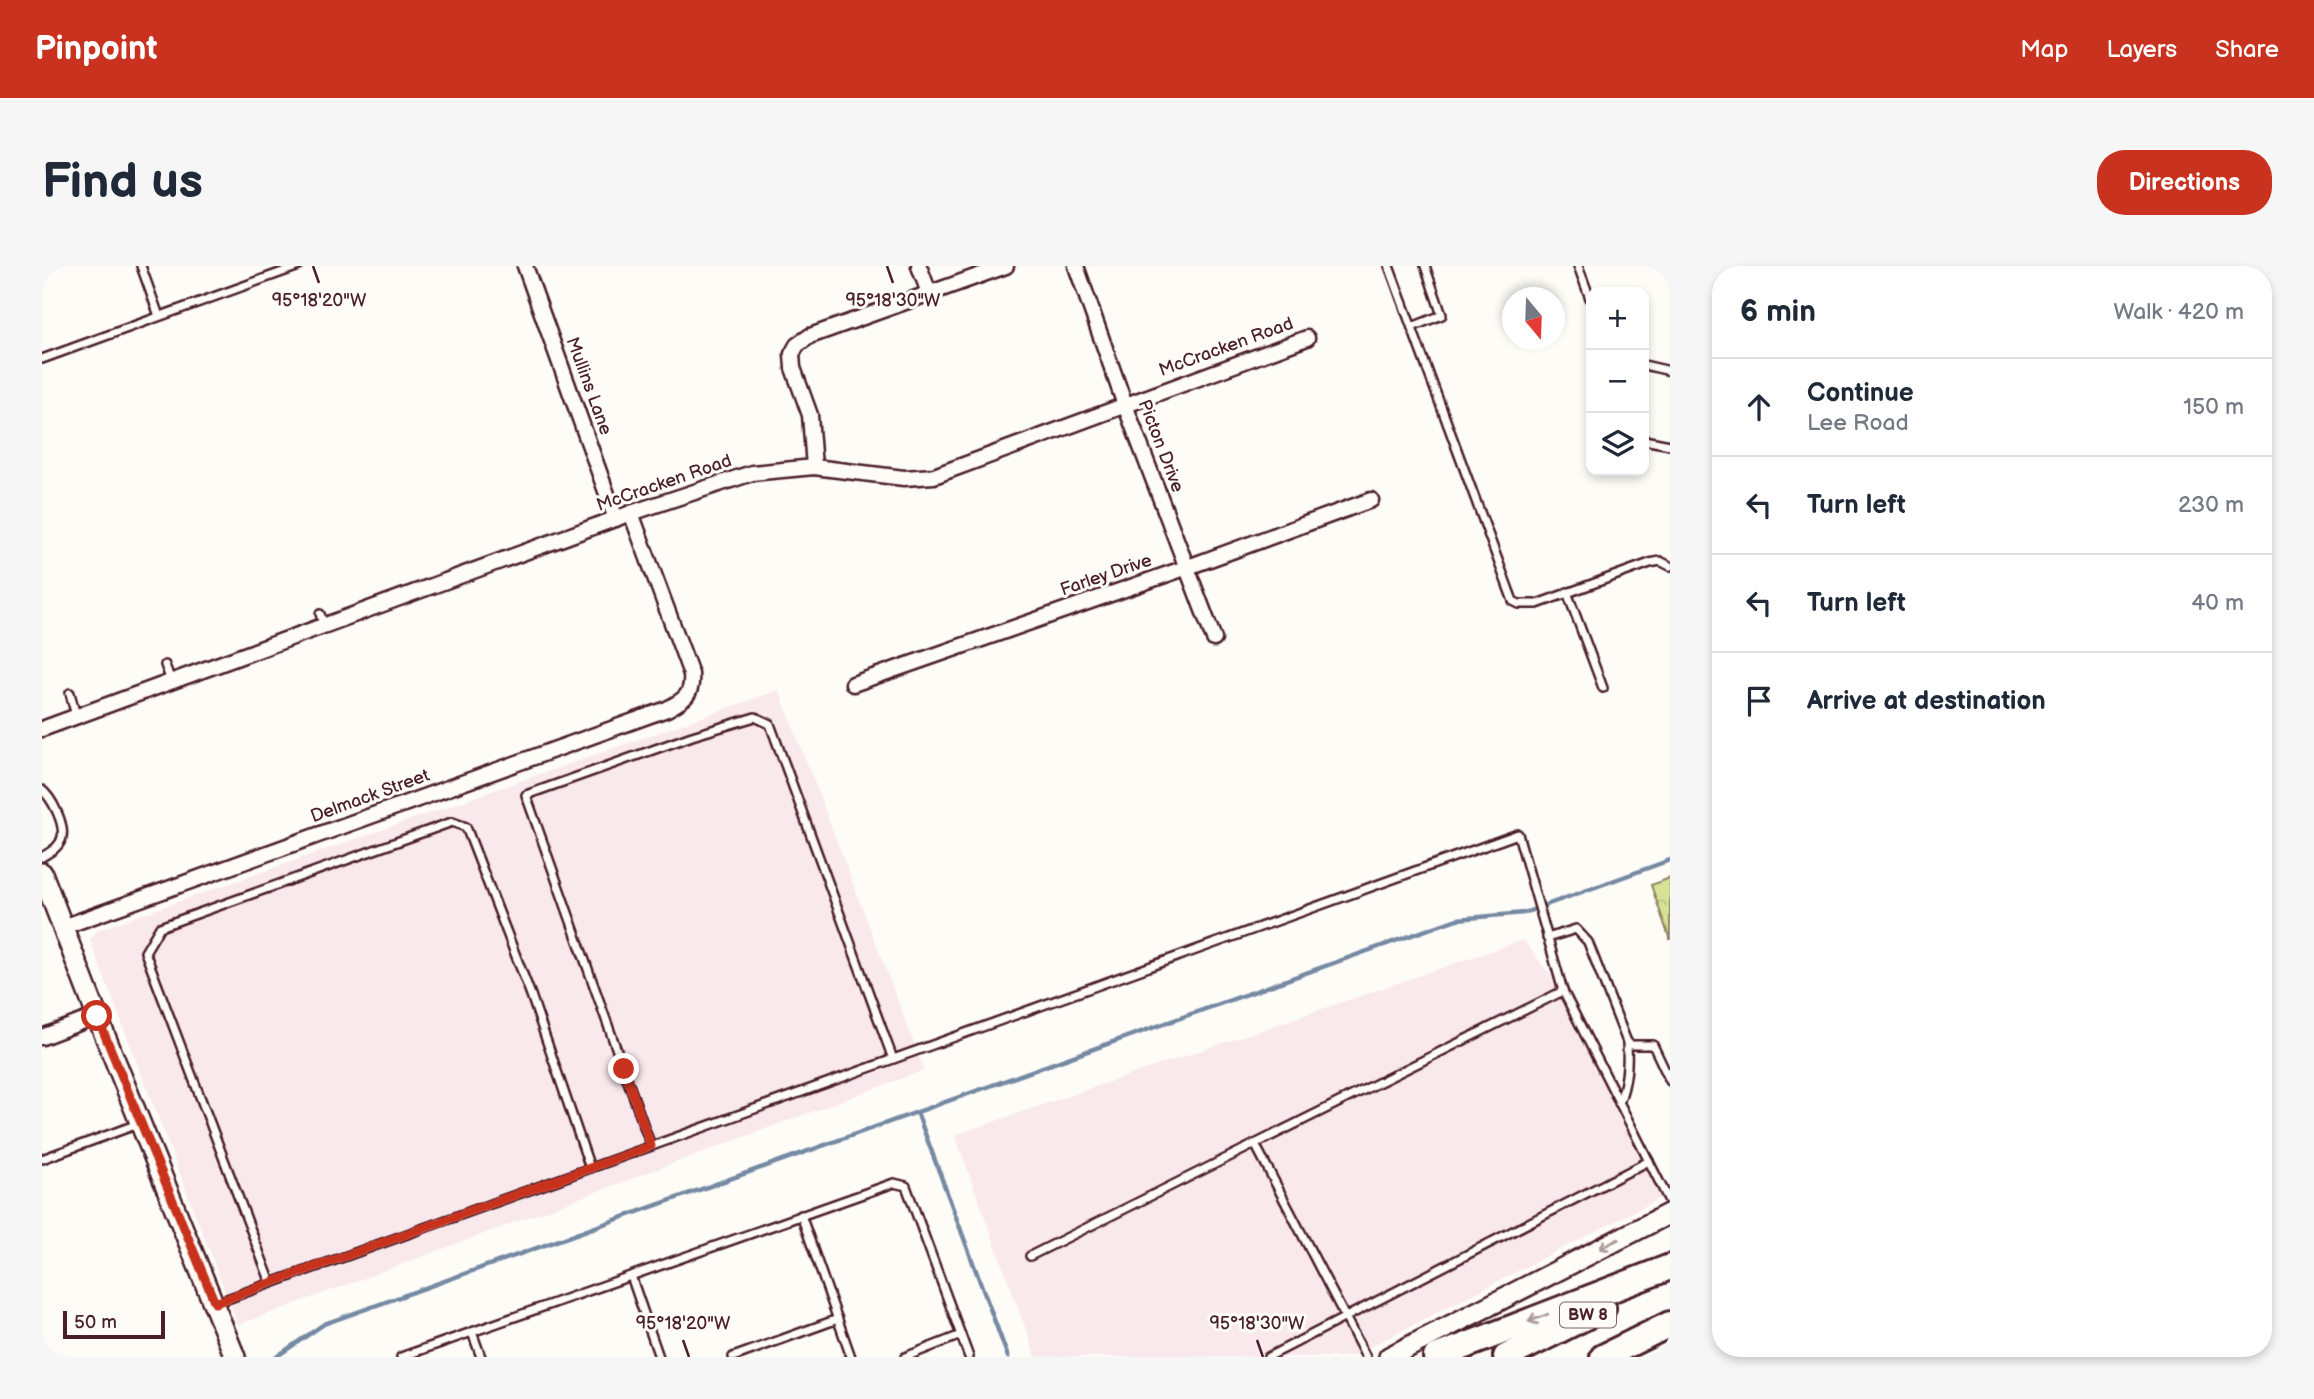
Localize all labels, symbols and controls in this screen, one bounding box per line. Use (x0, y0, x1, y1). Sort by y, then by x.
text: Pinpoint (35, 29, 157, 69)
text: Map (2020, 35, 2068, 64)
text: Layers (2106, 35, 2177, 64)
text: Share (2215, 35, 2279, 64)
button: Directions (2097, 150, 2272, 215)
text: Find us (42, 153, 203, 212)
north arrow (1502, 287, 1565, 350)
map controls (1586, 287, 1649, 476)
button: + (1586, 287, 1649, 350)
text: 95°18'20"W (272, 290, 367, 311)
text: 95°18'30"W (845, 290, 941, 311)
text: 6 min (1740, 294, 1816, 330)
text: Walk · 420 m (2114, 298, 2244, 326)
street label: McCracken Road (1156, 313, 1296, 381)
street label: Mullins Lane (562, 334, 617, 438)
button: − (1586, 350, 1649, 413)
text: Continue (1807, 378, 1914, 409)
icon: ahead (1740, 388, 1778, 426)
text: 150 m (2183, 393, 2244, 421)
street label: Picton Drive (1134, 397, 1188, 496)
text: Lee Road (1807, 409, 1909, 437)
button: layers (1586, 413, 1649, 476)
street label: McCracken Road (594, 450, 734, 516)
icon: left (1740, 486, 1778, 524)
text: Turn left (1807, 490, 1906, 521)
text: 230 m (2178, 491, 2244, 519)
street label: Farley Drive (1057, 549, 1155, 600)
icon: left (1740, 584, 1778, 622)
text: Turn left (1807, 588, 1906, 619)
text: 40 m (2191, 589, 2244, 617)
icon: arrive (1740, 682, 1778, 720)
text: Arrive at destination (1807, 686, 2046, 717)
street label: Delmack Street (308, 765, 433, 827)
route start (81, 1000, 112, 1031)
route end (608, 1053, 639, 1084)
one-way arrow (1599, 1238, 1620, 1252)
road number: BW 8 (1560, 1302, 1616, 1328)
scale bar (63, 1308, 164, 1340)
text: 50 m (74, 1311, 117, 1334)
text: 95°18'20"W (636, 1313, 731, 1334)
text: 95°18'30"W (1209, 1313, 1305, 1334)
one-way arrow (1527, 1313, 1549, 1325)

